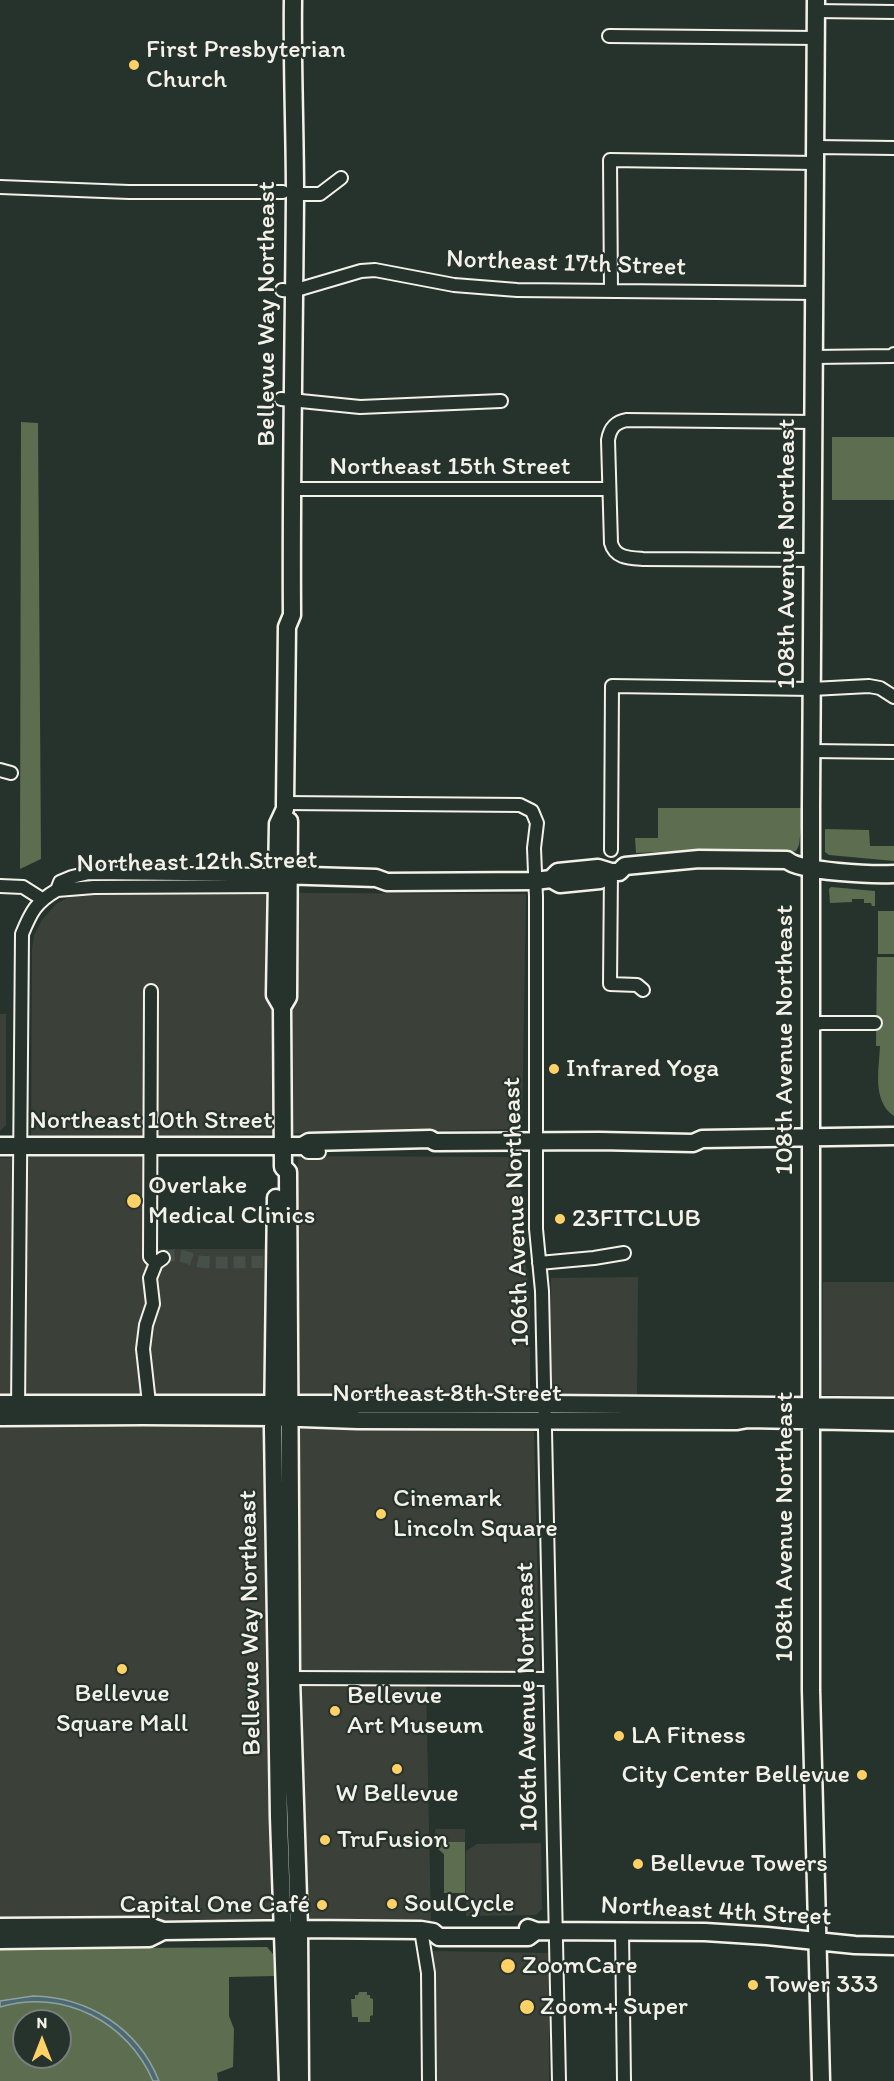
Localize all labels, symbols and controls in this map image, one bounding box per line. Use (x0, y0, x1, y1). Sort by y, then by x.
place label: First Presbyterian Church (146, 34, 346, 96)
marker: First Presbyterian Church (127, 58, 141, 72)
street label: Bellevue Way Northeast (251, 181, 283, 447)
street label: Northeast 17th Street (445, 244, 687, 284)
street label: 108th Avenue Northeast (771, 419, 803, 689)
street label: Northeast 15th Street (329, 451, 571, 483)
street label: Northeast 12th Street (76, 845, 318, 881)
street label: 108th Avenue Northeast (769, 905, 801, 1175)
place label: Infrared Yoga (566, 1053, 719, 1085)
marker: Infrared Yoga (547, 1062, 561, 1076)
street label: 106th Avenue Northeast (497, 1077, 537, 1347)
street label: Northeast 10th Street (29, 1105, 273, 1137)
place label: Overlake Medical Clinics (148, 1170, 315, 1232)
marker: Overlake Medical Clinics (125, 1192, 143, 1210)
place label: 23FITCLUB (572, 1203, 701, 1235)
marker: 23FITCLUB (553, 1212, 567, 1226)
street label: Northeast 8th Street (332, 1378, 562, 1410)
street label: 108th Avenue Northeast (769, 1392, 801, 1662)
place label: Cinemark Lincoln Square (393, 1483, 558, 1544)
street label: Bellevue Way Northeast (233, 1490, 269, 1756)
marker: Cinemark Lincoln Square (374, 1507, 388, 1521)
street label: 106th Avenue Northeast (510, 1562, 546, 1832)
marker: Bellevue Square Mall (115, 1662, 129, 1676)
place label: Bellevue Square Mall (56, 1678, 188, 1739)
place label: Bellevue Art Museum (347, 1680, 484, 1742)
marker: Bellevue Art Museum (328, 1704, 342, 1718)
place label: LA Fitness (631, 1720, 746, 1752)
marker: LA Fitness (612, 1729, 626, 1743)
place label: City Center Bellevue (622, 1759, 850, 1791)
marker: W Bellevue (390, 1762, 404, 1776)
marker: City Center Bellevue (855, 1768, 869, 1782)
place label: W Bellevue (335, 1778, 459, 1810)
place label: TruFusion (337, 1824, 448, 1856)
marker: TruFusion (318, 1833, 332, 1847)
place label: Bellevue Towers (650, 1848, 828, 1880)
marker: Bellevue Towers (631, 1857, 645, 1871)
place label: SoulCycle (404, 1888, 514, 1920)
place label: Capital One Café (119, 1889, 310, 1921)
street label: Northeast 4th Street (600, 1890, 832, 1934)
marker: SoulCycle (385, 1897, 399, 1911)
marker: Capital One Café (315, 1898, 329, 1912)
place label: ZoomCare (522, 1950, 638, 1982)
marker: ZoomCare (499, 1957, 517, 1975)
place label: Tower 333 (765, 1969, 879, 2001)
marker: Tower 333 (746, 1978, 760, 1992)
place label: Zoom+ Super (540, 1991, 688, 2023)
marker: Zoom+ Super (518, 1998, 536, 2016)
north arrow (12, 2009, 72, 2069)
text: N (37, 2013, 47, 2032)

